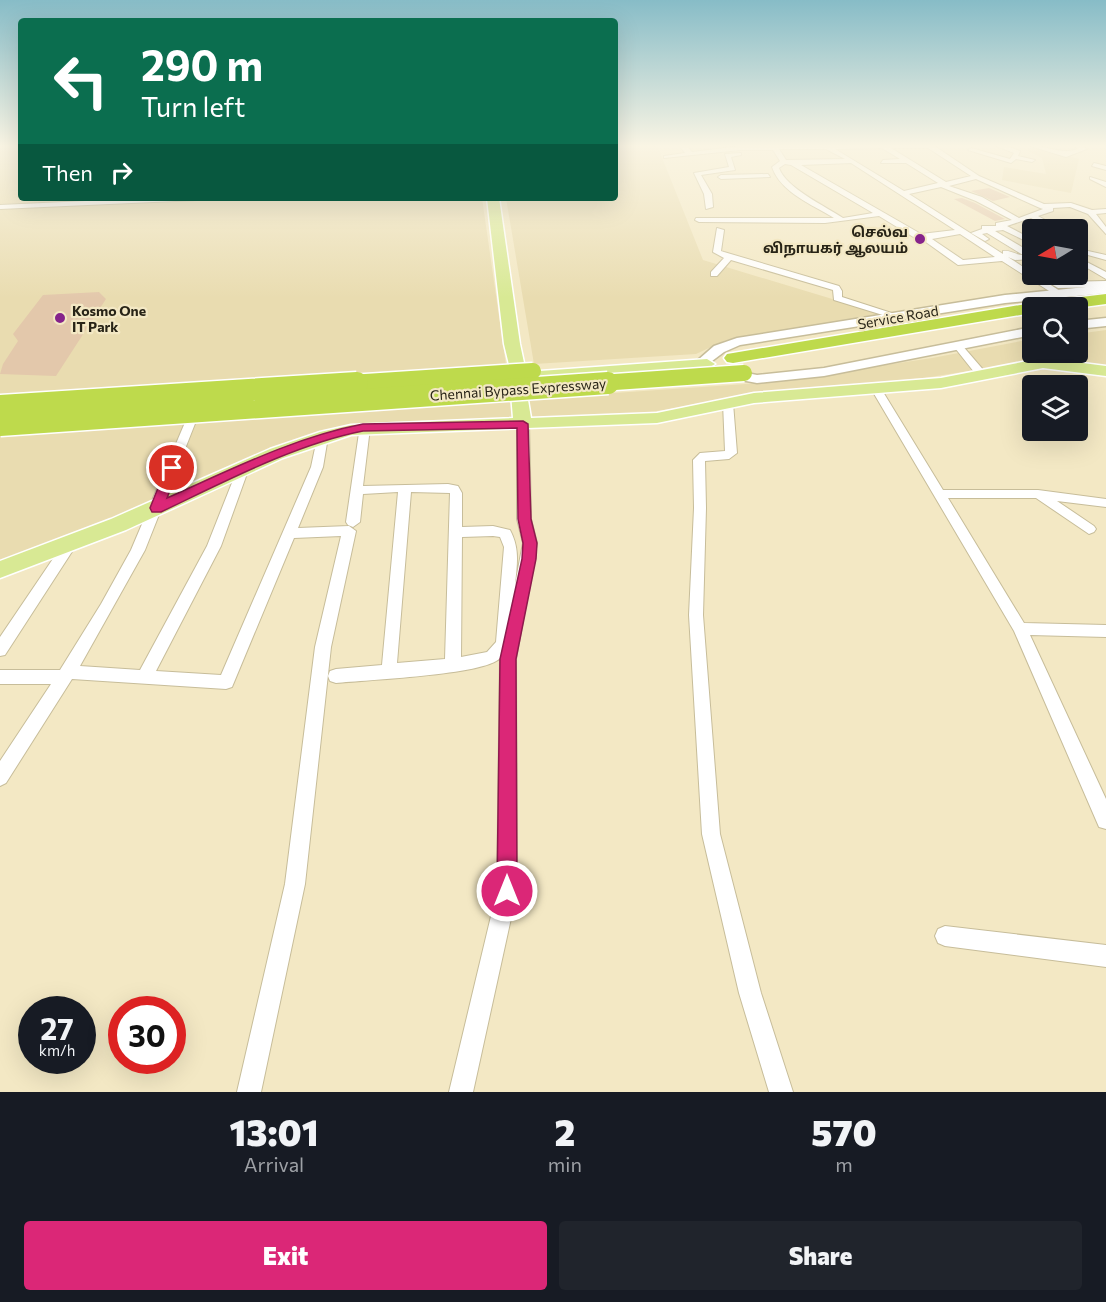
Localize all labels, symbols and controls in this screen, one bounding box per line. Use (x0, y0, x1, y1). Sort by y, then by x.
text: 290 m (141, 38, 263, 90)
icon: left (42, 42, 120, 120)
text: Turn left (141, 90, 245, 123)
icon: right (105, 156, 138, 189)
text: Then (42, 159, 93, 186)
north arrow (1022, 219, 1088, 285)
map controls (1022, 219, 1088, 441)
place label: செல்வ விநாயகர் ஆலயம் (763, 223, 908, 258)
marker: செல்வ விநாயகர் ஆலயம் (913, 232, 927, 246)
button: search (1022, 297, 1088, 363)
place label: Kosmo One IT Park (72, 302, 146, 335)
street label: Service Road (856, 302, 940, 332)
marker: Kosmo One IT Park (53, 311, 67, 325)
street label: Chennai Bypass Expressway (429, 374, 607, 404)
button: layers (1022, 375, 1088, 441)
pin (146, 442, 197, 493)
icon: arrive (155, 451, 188, 484)
position arrow (475, 859, 539, 923)
speed limit sign: 30 (108, 996, 186, 1074)
text: 27 (40, 1009, 74, 1046)
text: km/h (39, 1041, 75, 1059)
text: 13:01 (229, 1109, 318, 1153)
text: 2 (554, 1109, 575, 1153)
text: 570 (811, 1109, 877, 1153)
text: Arrival (244, 1152, 304, 1176)
text: min (548, 1152, 582, 1176)
text: m (835, 1152, 853, 1176)
button: Exit (24, 1221, 547, 1290)
button: Share (559, 1221, 1082, 1290)

